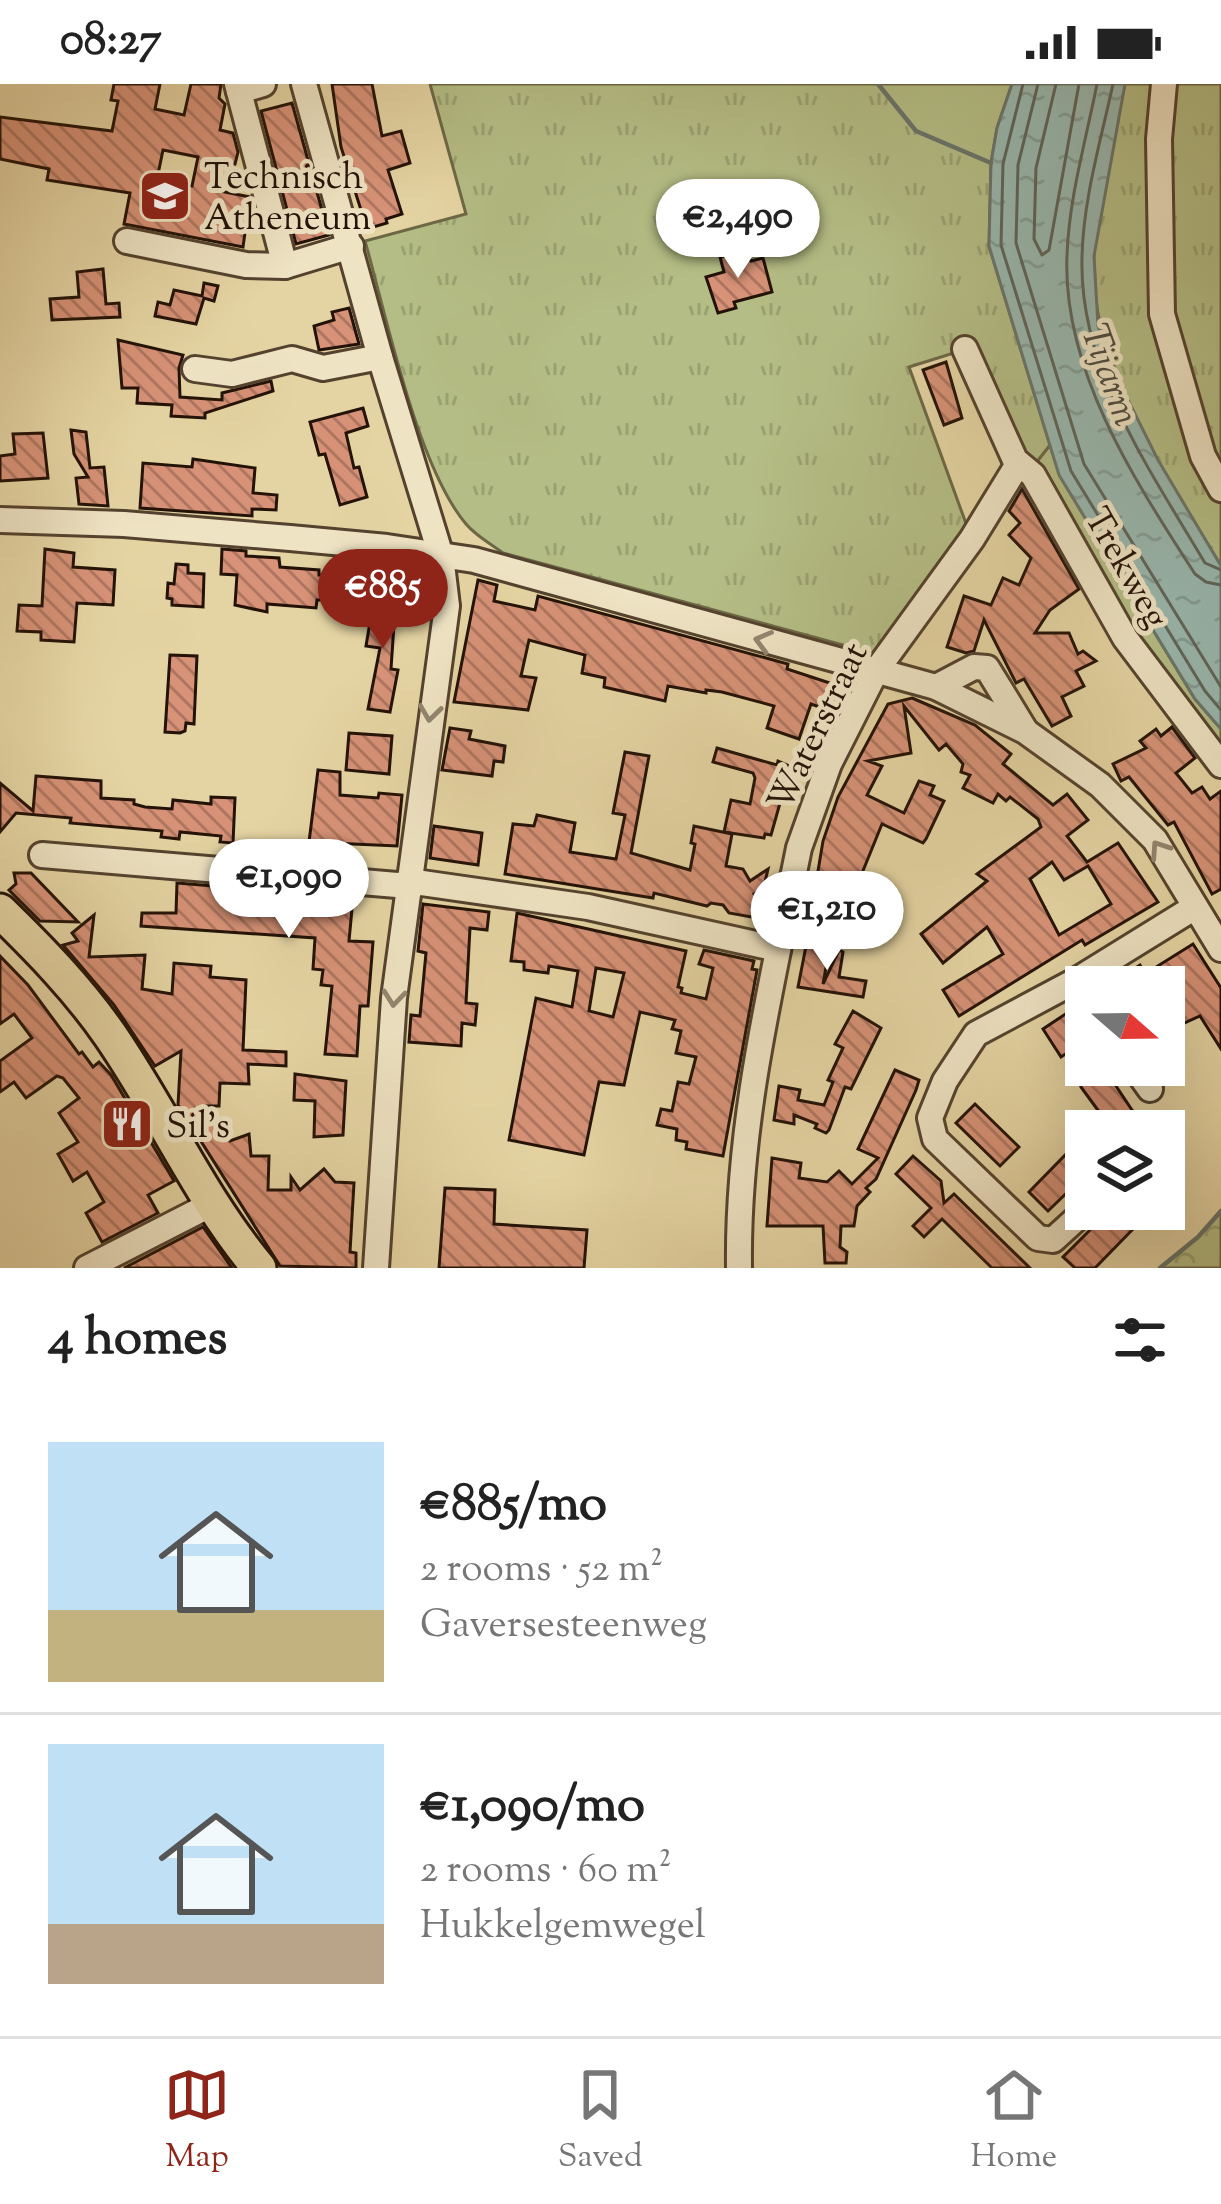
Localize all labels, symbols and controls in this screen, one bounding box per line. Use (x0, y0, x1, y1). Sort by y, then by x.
text: 08:27 (60, 10, 162, 75)
place label: Technisch Atheneum (204, 153, 371, 246)
school or university icon: Technisch Atheneum (137, 168, 193, 224)
pin: €2,490 (640, 179, 836, 281)
text: €2,490 (683, 190, 793, 246)
water label: Tijarm (1063, 317, 1152, 435)
street label: Trekweg (1069, 499, 1180, 639)
pin: €885 (312, 549, 454, 651)
text: €885 (345, 560, 421, 616)
one-way arrow (754, 630, 774, 655)
street label: Waterstraat (756, 635, 883, 821)
one-way arrow (418, 703, 444, 723)
pin: €1,090 (191, 839, 387, 941)
one-way arrow (1152, 841, 1174, 863)
text: €1,090 (236, 850, 342, 906)
pin: €1,210 (729, 871, 925, 973)
text: €1,210 (778, 882, 876, 938)
north arrow (1065, 966, 1185, 1086)
map controls (1065, 966, 1185, 1230)
one-way arrow (382, 989, 407, 1008)
restaurant icon: Sil's (99, 1096, 155, 1152)
place label: Sil's (166, 1102, 230, 1154)
button: layers (1065, 1110, 1185, 1230)
text: 4 homes (48, 1304, 227, 1377)
icon: filters (1107, 1307, 1173, 1373)
text: €885/mo (420, 1470, 607, 1543)
icon: home (144, 1490, 288, 1634)
text: 2 rooms · 52 m² (420, 1543, 663, 1599)
text: Gaversesteenweg (420, 1599, 707, 1655)
text: €1,090/mo (420, 1771, 645, 1844)
icon: home (144, 1792, 288, 1936)
text: 2 rooms · 60 m² (420, 1844, 672, 1900)
text: Hukkelgemwegel (420, 1900, 706, 1956)
tab: Map (164, 2062, 230, 2182)
tab: Saved (558, 2062, 643, 2182)
tab: Home (971, 2062, 1057, 2182)

